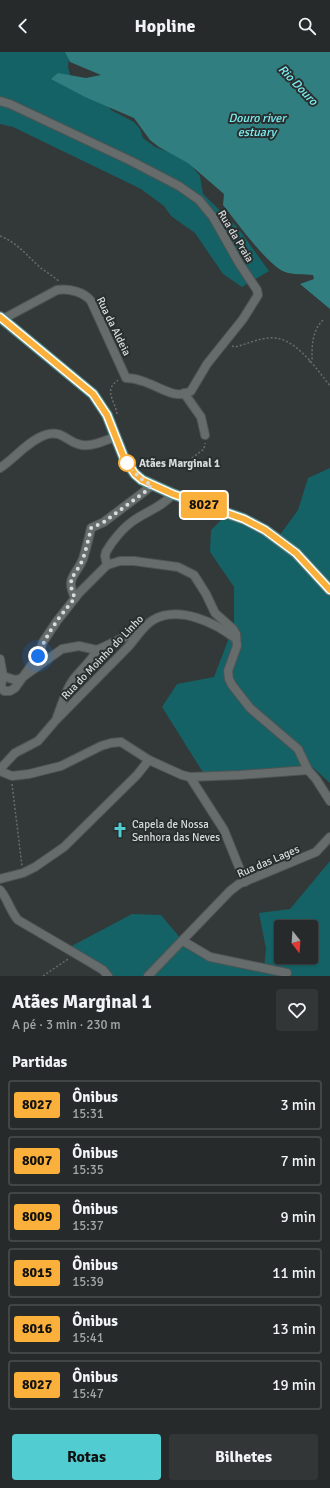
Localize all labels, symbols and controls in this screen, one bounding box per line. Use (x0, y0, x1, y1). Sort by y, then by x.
icon: back (12, 15, 34, 37)
text: Hopline (135, 15, 196, 37)
icon: search (296, 15, 318, 37)
water label: Rio Douro (275, 62, 321, 109)
water label: Douro river estuary (228, 111, 287, 140)
street label: Rua da Praia (215, 208, 256, 265)
street label: Rua da Aldeia (94, 295, 134, 358)
marker: Atães Marginal 1 (118, 454, 136, 472)
place label: Atães Marginal 1 (139, 457, 220, 470)
line badge: 8027 (176, 492, 232, 518)
text: 8027 (189, 496, 219, 513)
street label: Rua do Moinho do Linho (59, 612, 146, 702)
your location (28, 646, 48, 666)
place label: Capela de Nossa Senhora das Neves (132, 818, 220, 844)
church icon: Capela de Nossa Senhora das Neves (111, 821, 129, 839)
street label: Rua das Lages (235, 842, 301, 880)
north arrow (274, 920, 318, 964)
map controls (274, 920, 318, 964)
button: heart (276, 989, 318, 1031)
text: Atães Marginal 1 (12, 990, 152, 1014)
text: A pé · 3 min · 230 m (12, 1017, 121, 1033)
text: Partidas (12, 1053, 67, 1071)
text: Ônibus (72, 1088, 118, 1106)
text: 8027 (22, 1096, 52, 1113)
text: 3 min (280, 1096, 316, 1114)
text: 15:31 (72, 1106, 104, 1122)
text: Ônibus (72, 1144, 118, 1162)
text: 8007 (22, 1152, 52, 1169)
text: 7 min (280, 1152, 316, 1170)
text: 15:35 (72, 1162, 104, 1178)
text: Ônibus (72, 1200, 118, 1218)
text: 8009 (22, 1208, 52, 1225)
text: 9 min (280, 1208, 316, 1226)
text: 15:37 (72, 1218, 104, 1234)
text: Ônibus (72, 1256, 118, 1274)
text: 8015 (22, 1264, 52, 1281)
text: 11 min (272, 1264, 316, 1282)
text: 15:39 (72, 1274, 104, 1290)
text: Ônibus (72, 1312, 118, 1330)
text: 8016 (22, 1320, 52, 1337)
text: 13 min (272, 1320, 316, 1338)
text: 15:41 (72, 1330, 104, 1346)
text: Ônibus (72, 1368, 118, 1386)
text: 8027 (22, 1376, 52, 1393)
text: 19 min (272, 1376, 316, 1394)
text: 15:47 (72, 1386, 104, 1402)
button: Rotas (12, 1434, 161, 1480)
button: Bilhetes (169, 1434, 318, 1480)

